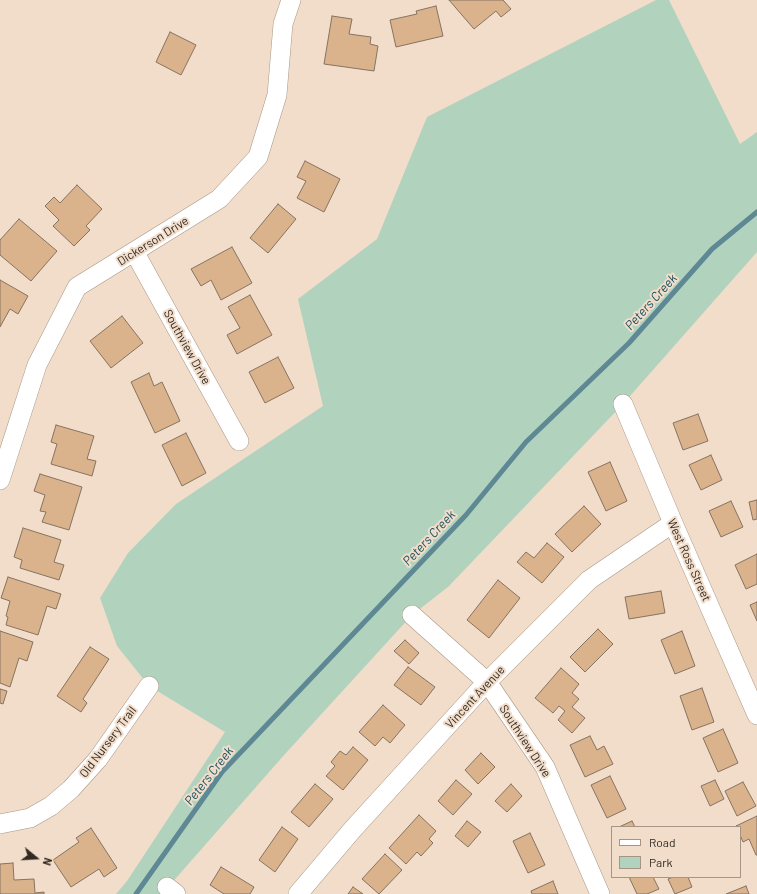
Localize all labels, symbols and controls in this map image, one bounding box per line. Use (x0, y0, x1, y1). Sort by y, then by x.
street label: Dickerson Drive (115, 213, 191, 269)
water label: Peters Creek (622, 271, 680, 333)
street label: Southview Drive (160, 307, 214, 387)
water label: Peters Creek (399, 507, 459, 569)
street label: West Ross Street (664, 516, 714, 604)
street label: Vincent Avenue (442, 663, 508, 731)
street label: Southview Drive (496, 702, 554, 780)
street label: Old Nursery Trail (77, 704, 139, 780)
water label: Peters Creek (181, 744, 237, 808)
legend (611, 826, 741, 878)
text: Road (649, 835, 676, 849)
north arrow (16, 838, 56, 878)
text: Park (649, 855, 673, 869)
text: N (41, 856, 55, 867)

